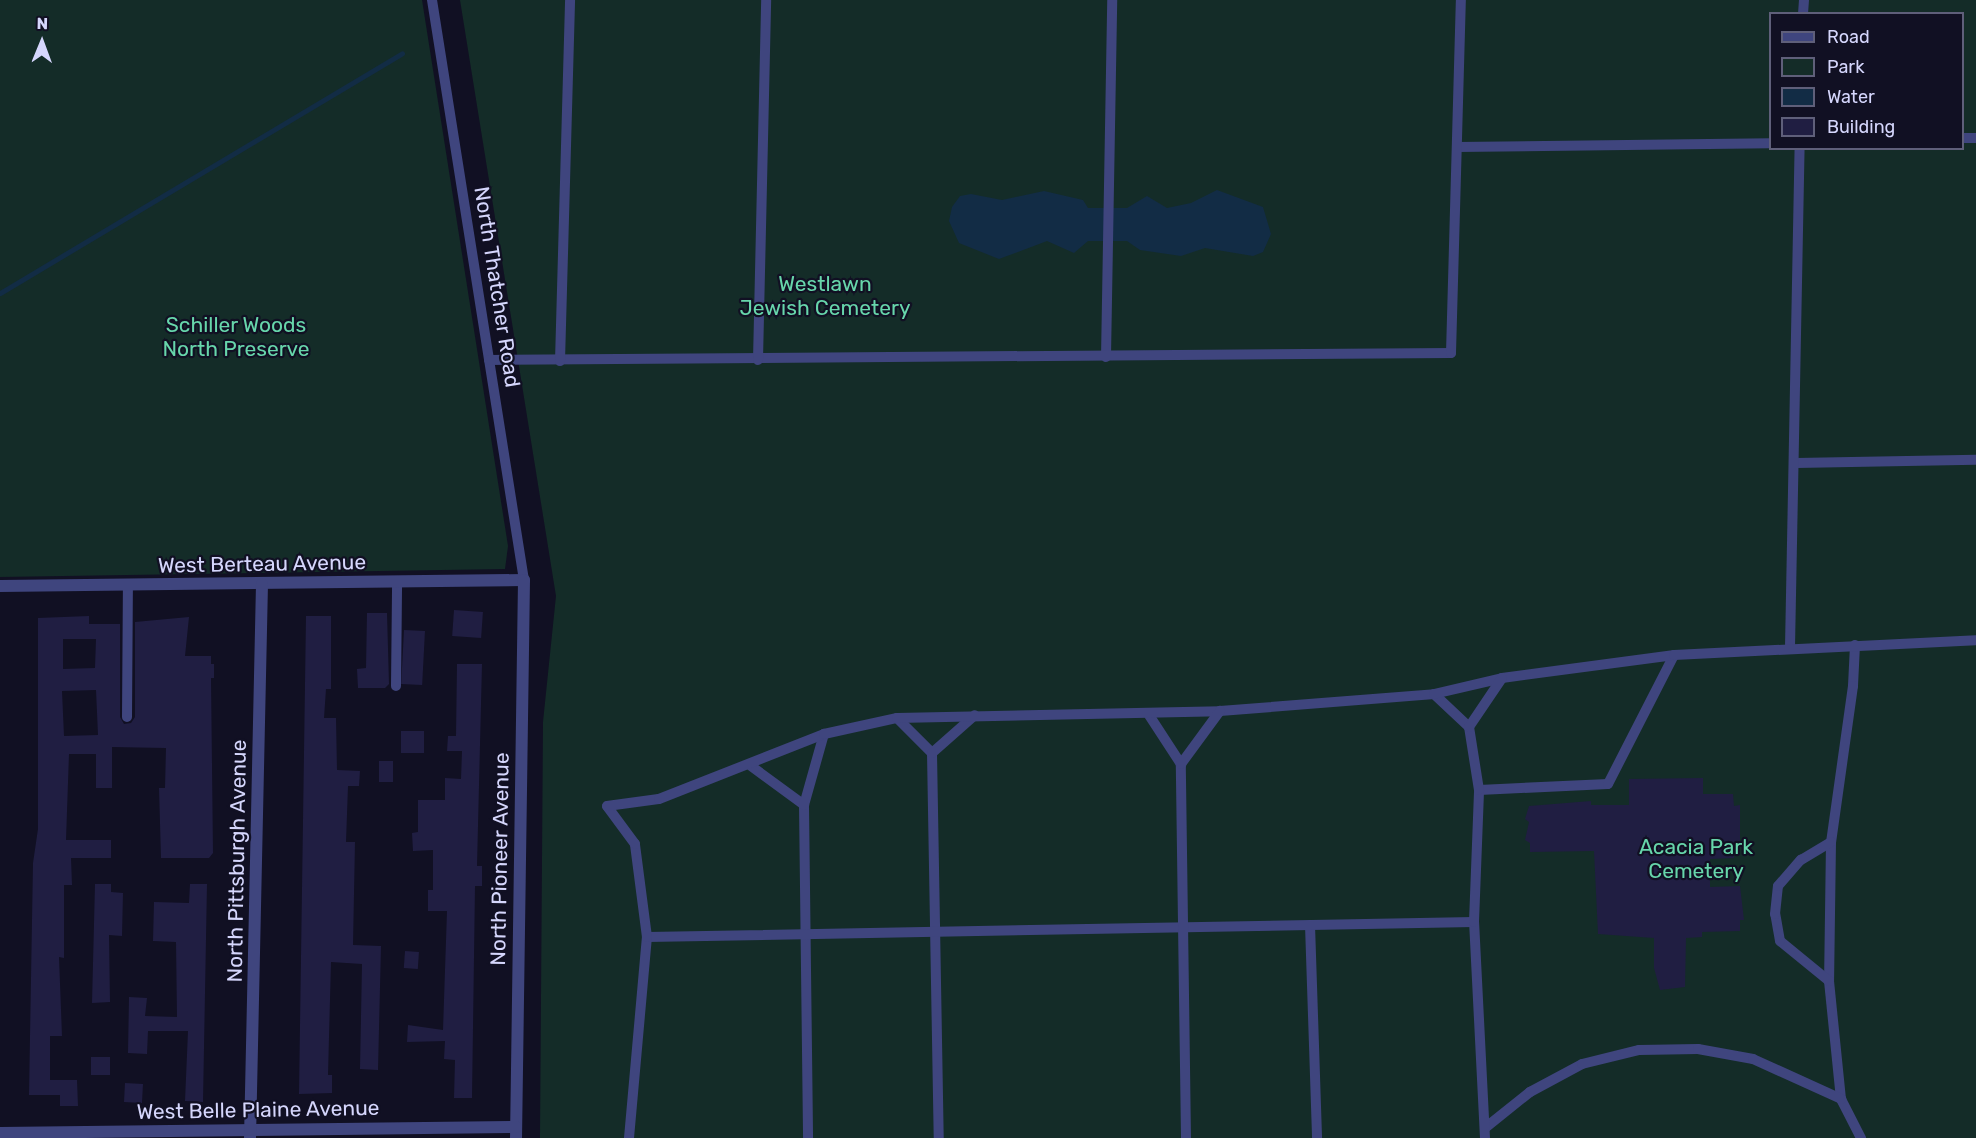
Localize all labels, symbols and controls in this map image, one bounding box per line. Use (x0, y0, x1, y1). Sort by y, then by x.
north arrow (12, 12, 72, 72)
legend (1769, 12, 1964, 150)
text: N (36, 14, 48, 33)
text: Road (1827, 26, 1870, 48)
text: Park (1827, 56, 1864, 78)
text: Water (1827, 86, 1875, 108)
text: Building (1827, 116, 1895, 138)
street label: North Thatcher Road (469, 184, 525, 390)
park label: Westlawn Jewish Cemetery (740, 271, 910, 321)
park label: Schiller Woods North Preserve (162, 312, 310, 362)
street label: West Berteau Avenue (157, 550, 367, 578)
street label: North Pittsburgh Avenue (222, 739, 252, 983)
street label: North Pioneer Avenue (486, 752, 514, 966)
park label: Acacia Park Cemetery (1639, 834, 1753, 884)
street label: West Belle Plaine Avenue (136, 1095, 380, 1125)

